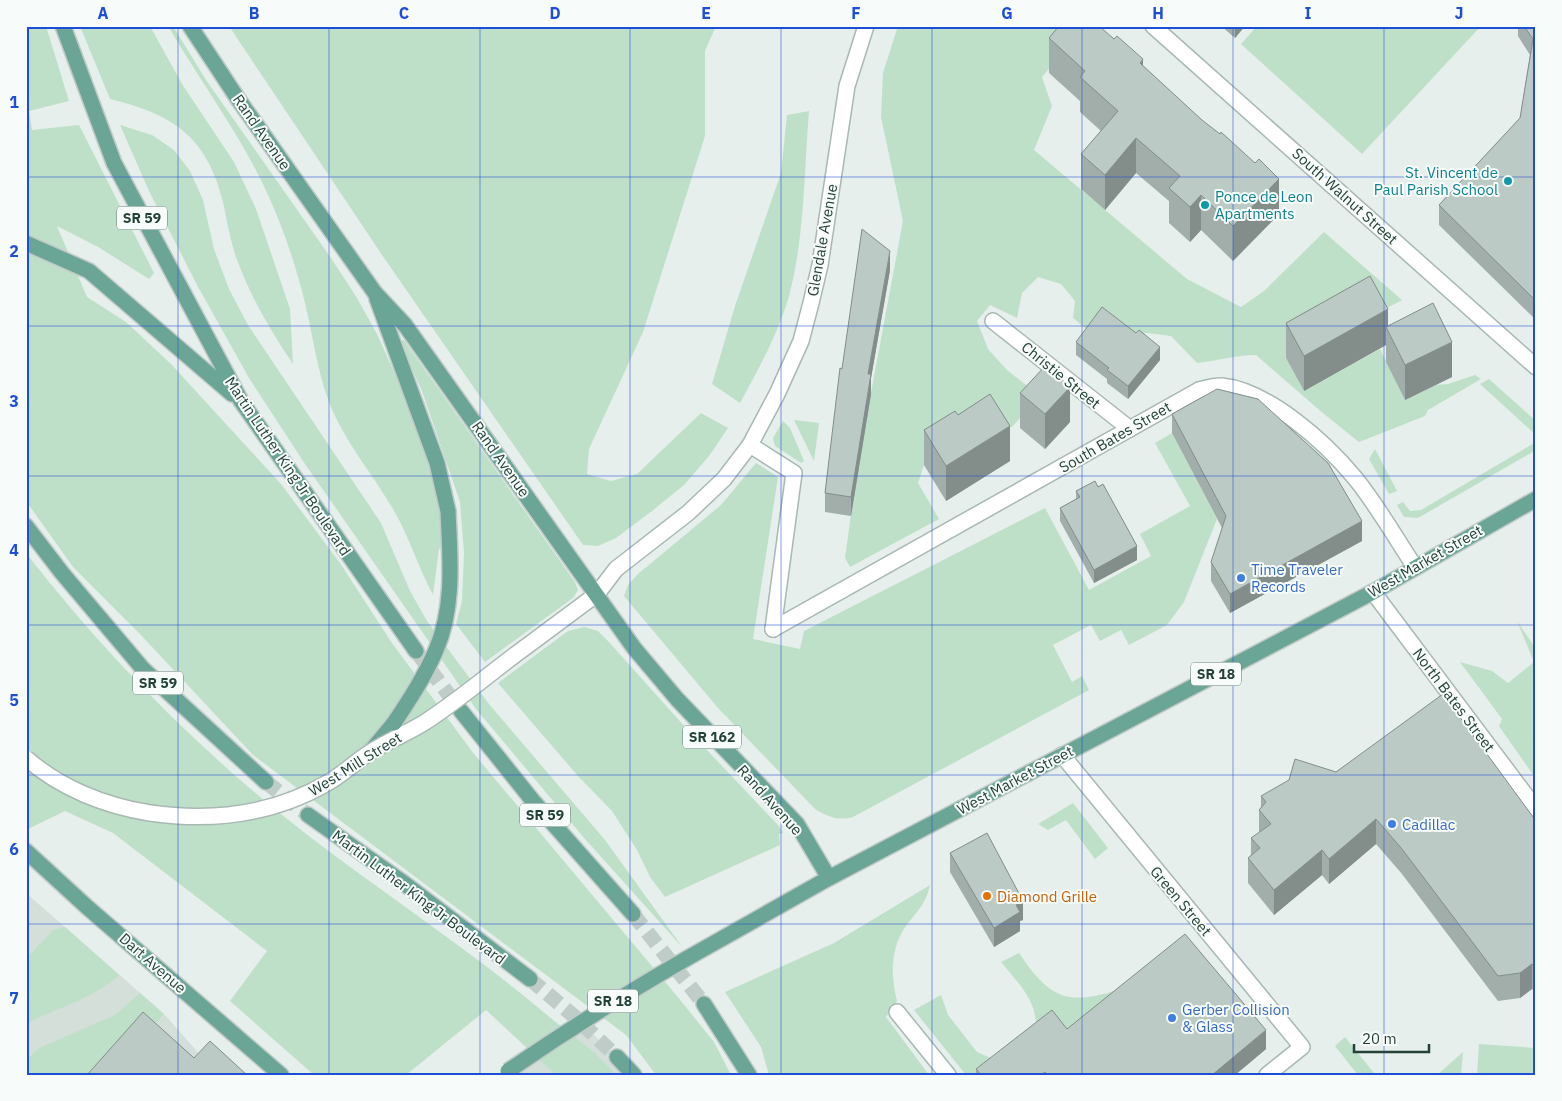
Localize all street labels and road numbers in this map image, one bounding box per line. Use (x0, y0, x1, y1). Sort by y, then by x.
street label: Rand Avenue (229, 90, 295, 174)
street label: South Walnut Street (1288, 144, 1402, 248)
street label: Glendale Avenue (803, 182, 841, 298)
road number: SR 59 (117, 207, 167, 230)
street label: Christie Street (1018, 337, 1104, 413)
street label: Martin Luther King Jr Boulevard (221, 373, 355, 559)
street label: South Bates Street (1056, 397, 1174, 477)
street label: Rand Avenue (468, 417, 534, 501)
street label: West Market Street (1364, 521, 1486, 601)
street label: North Bates Street (1409, 644, 1499, 756)
road number: SR 18 (1191, 662, 1241, 686)
road number: SR 59 (133, 671, 183, 694)
road number: SR 162 (683, 726, 741, 749)
street label: West Mill Street (305, 728, 405, 800)
street label: West Market Street (954, 741, 1076, 819)
street label: Rand Avenue (733, 761, 807, 839)
road number: SR 59 (520, 804, 570, 826)
street label: Martin Luther King Jr Boulevard (329, 826, 509, 968)
street label: Green Street (1146, 862, 1216, 940)
street label: Dart Avenue (116, 929, 190, 997)
road number: SR 18 (588, 989, 638, 1012)

